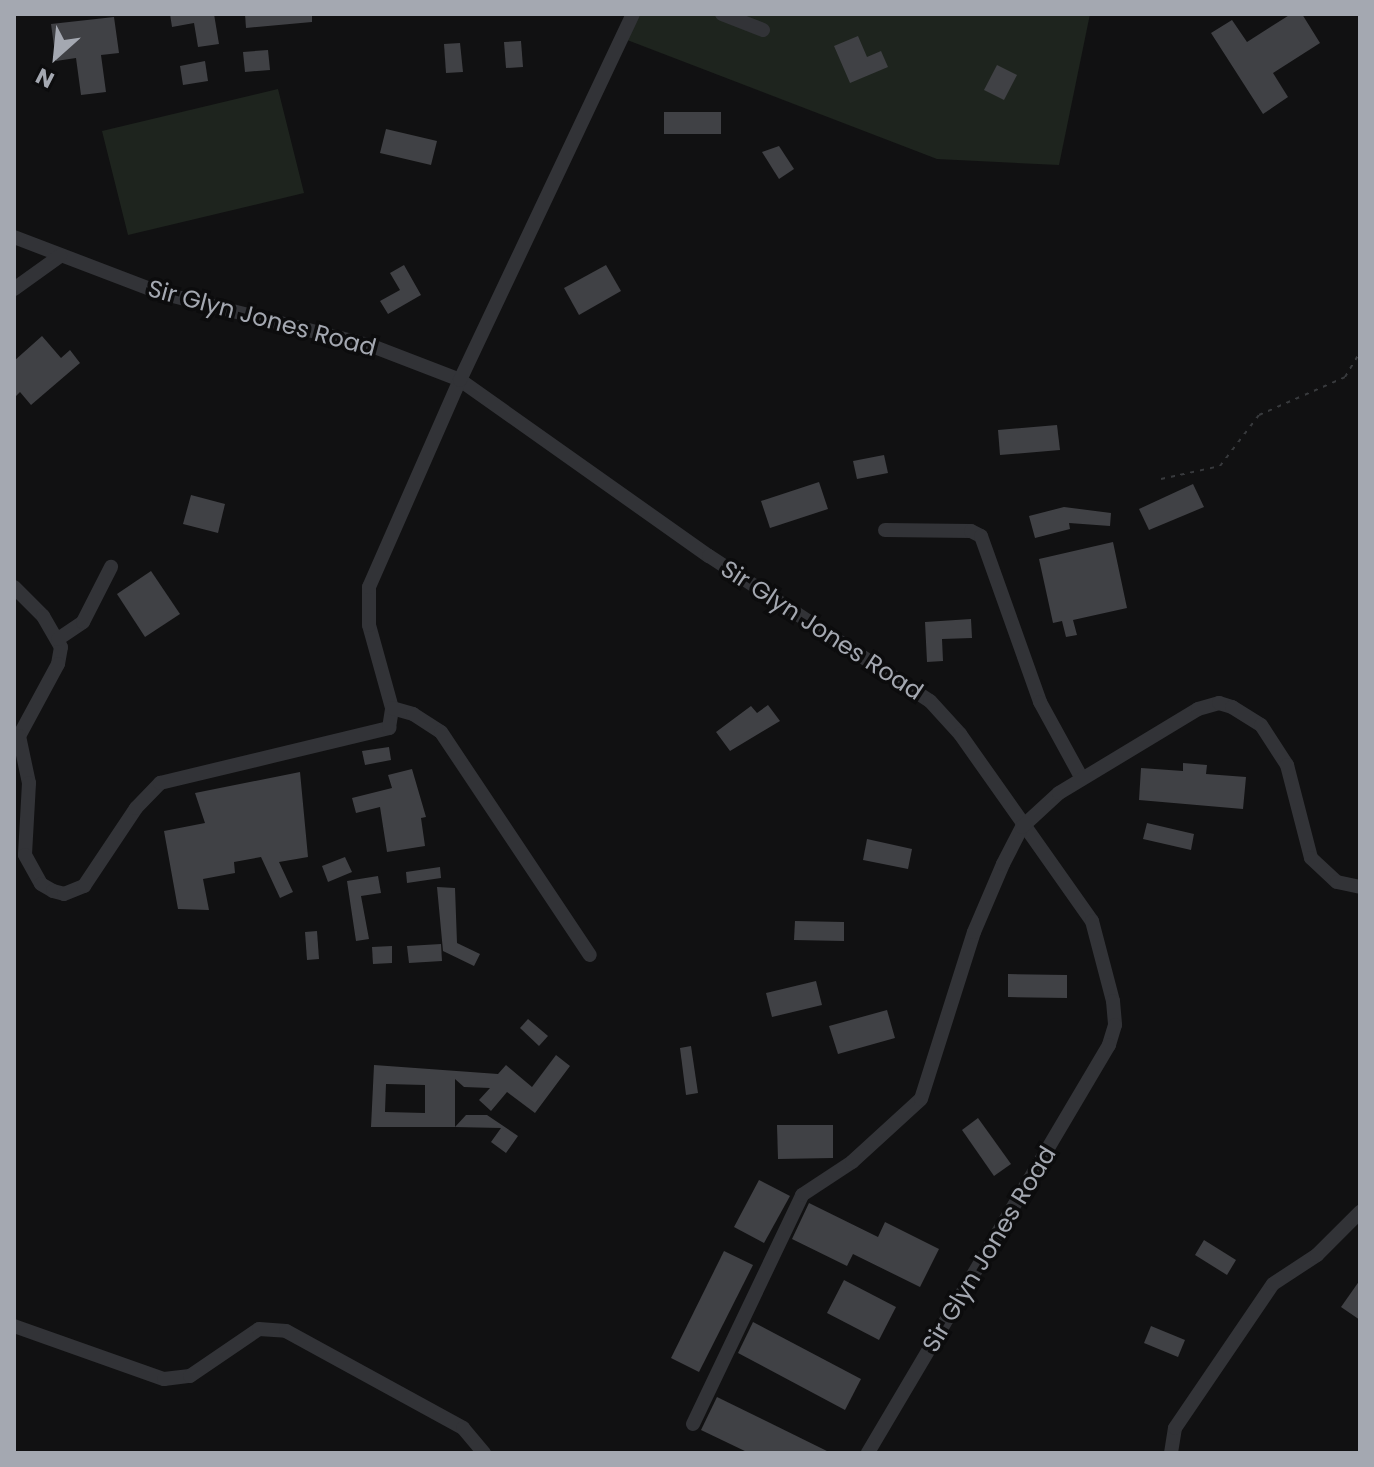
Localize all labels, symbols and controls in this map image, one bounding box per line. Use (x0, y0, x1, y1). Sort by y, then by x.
north arrow (16, 16, 96, 96)
text: N (30, 60, 59, 95)
street label: Sir Glyn Jones Road (145, 274, 379, 362)
street label: Sir Glyn Jones Road (716, 554, 928, 706)
street label: Sir Glyn Jones Road (916, 1141, 1062, 1357)

